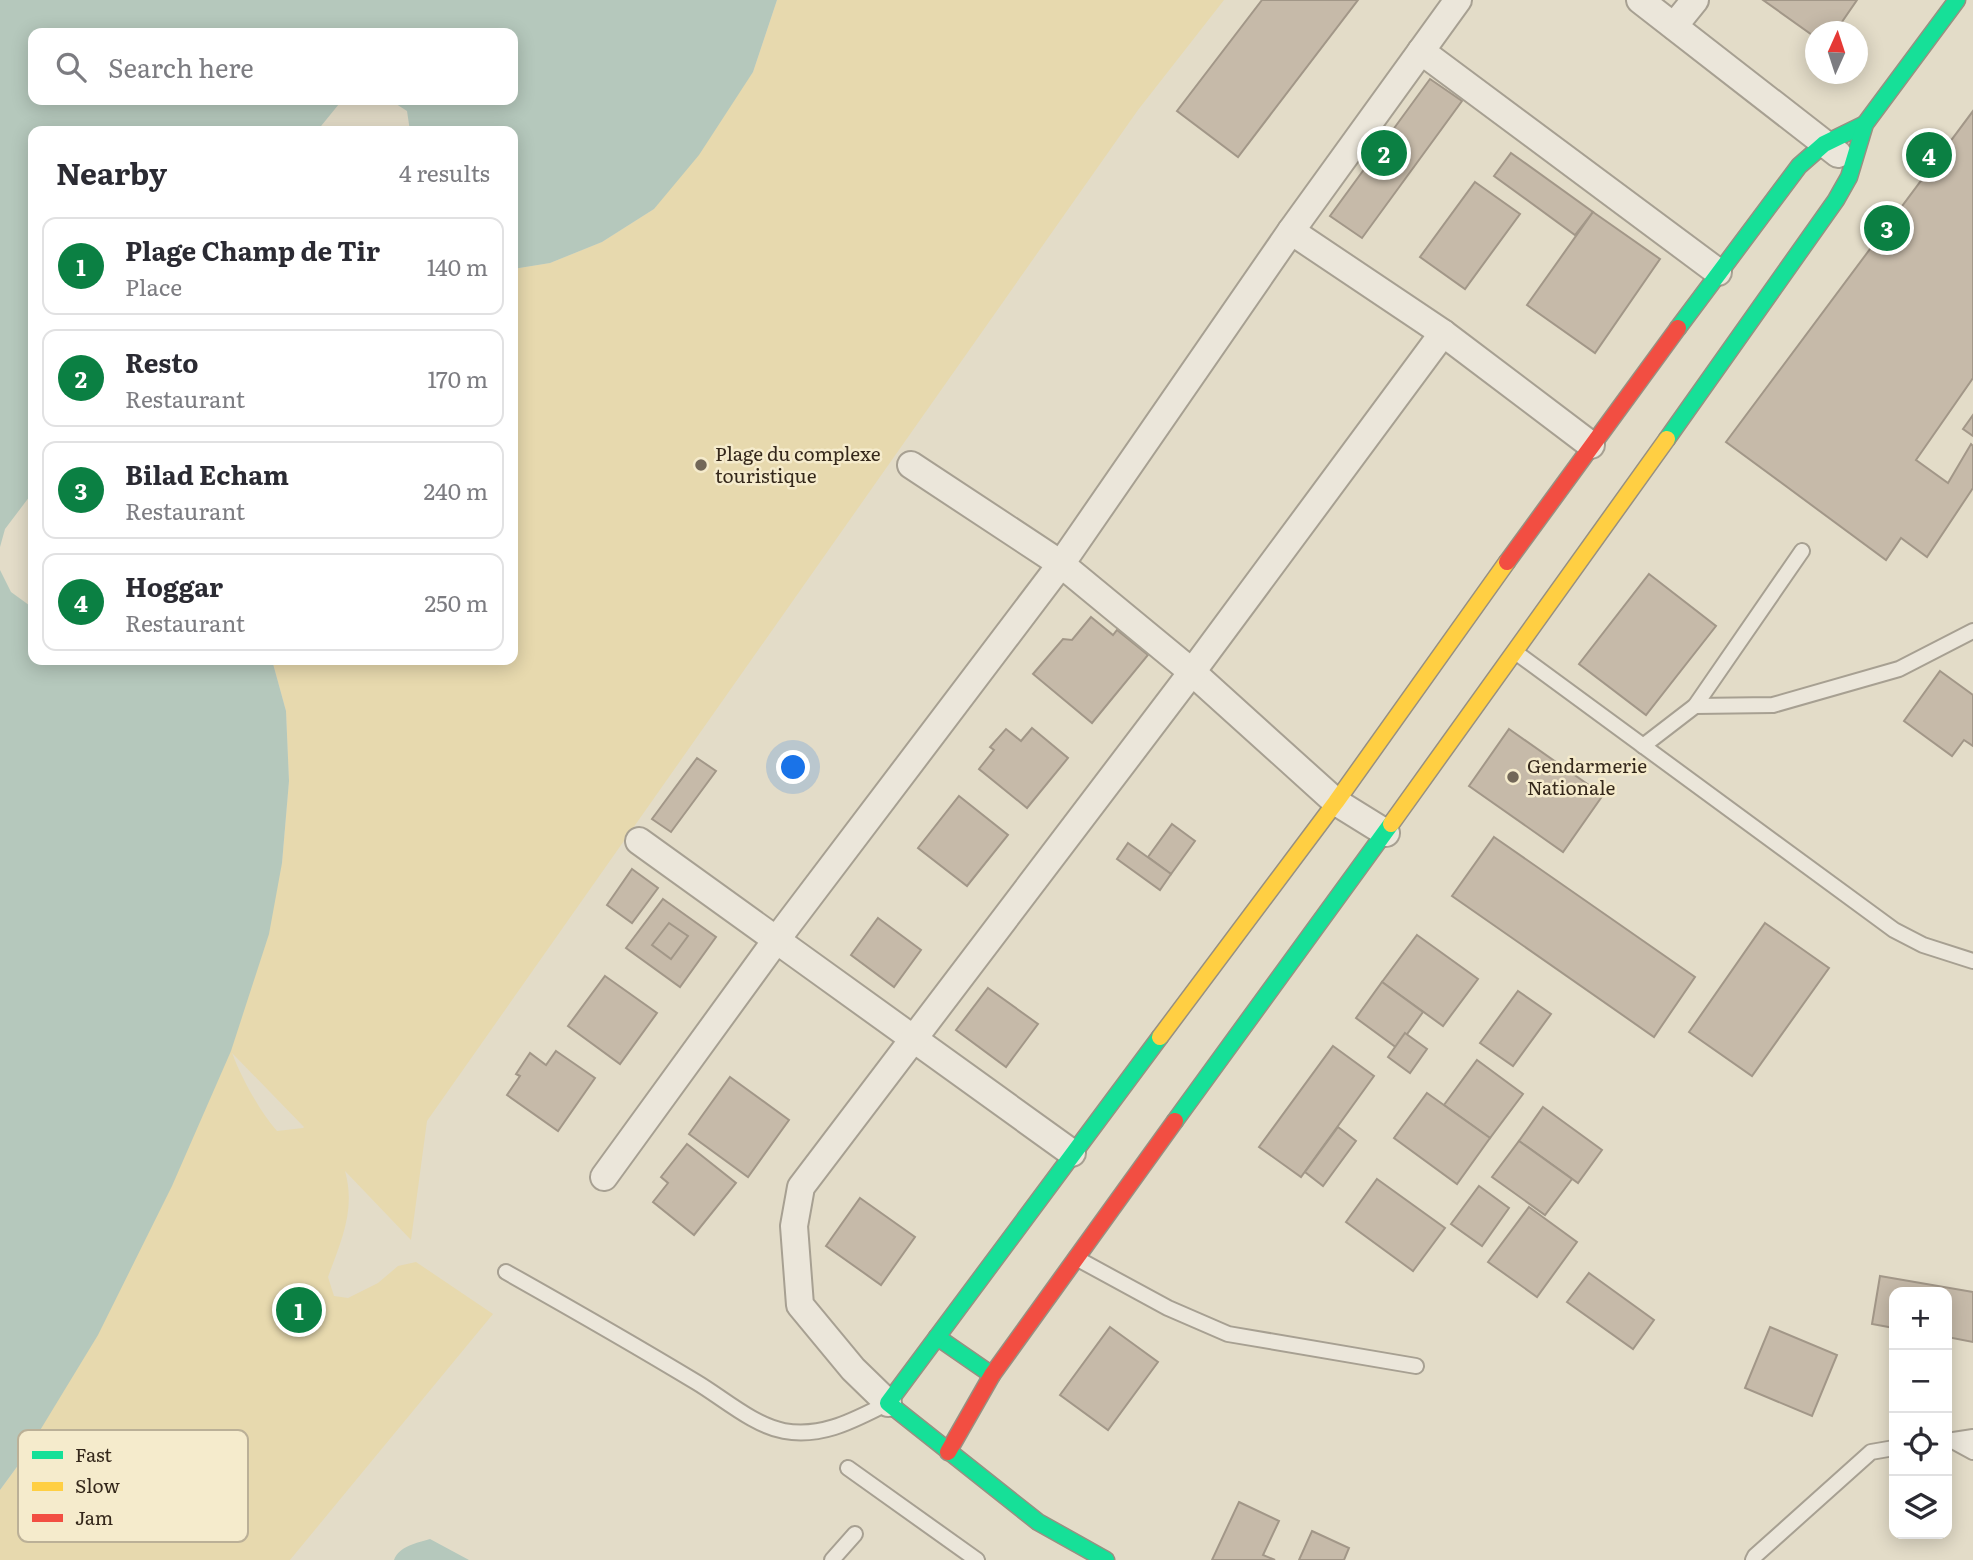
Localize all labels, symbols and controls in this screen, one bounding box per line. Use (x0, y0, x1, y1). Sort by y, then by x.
north arrow (1805, 21, 1868, 84)
search box (28, 28, 518, 105)
text: Search here (108, 47, 254, 86)
icon: search (52, 48, 90, 86)
pin: 2 (1361, 127, 1407, 179)
pin: 4 (1906, 129, 1952, 181)
text: Nearby (56, 150, 167, 194)
text: 4 results (399, 155, 490, 189)
pin: 3 (1864, 202, 1910, 254)
text: Plage Champ de Tir (125, 230, 380, 269)
text: 1 (76, 249, 86, 283)
text: 140 m (427, 249, 488, 283)
text: Place (125, 269, 182, 303)
text: Resto (125, 342, 199, 381)
text: 2 (75, 361, 87, 395)
text: 170 m (427, 361, 488, 395)
text: Restaurant (125, 381, 245, 415)
place label: Plage du complexe touristique (715, 439, 881, 489)
text: Bilad Echam (125, 454, 289, 493)
marker: Plage du complexe touristique (693, 457, 709, 473)
text: 3 (75, 473, 87, 507)
text: 240 m (423, 473, 488, 507)
text: Restaurant (125, 493, 245, 527)
text: Hoggar (125, 566, 223, 605)
text: 4 (74, 585, 88, 619)
text: 250 m (424, 585, 488, 619)
text: Restaurant (125, 605, 245, 639)
your location (776, 750, 810, 784)
place label: Gendarmerie Nationale (1527, 751, 1647, 801)
marker: Gendarmerie Nationale (1505, 769, 1521, 785)
pin: 1 (276, 1284, 322, 1336)
map controls (1889, 1287, 1952, 1539)
button: + (1889, 1287, 1952, 1350)
button: − (1889, 1350, 1952, 1413)
button: locate (1889, 1413, 1952, 1476)
legend (18, 1430, 248, 1542)
text: Fast (75, 1440, 112, 1468)
text: Slow (75, 1471, 120, 1499)
button: layers (1889, 1476, 1952, 1539)
text: Jam (75, 1503, 113, 1531)

